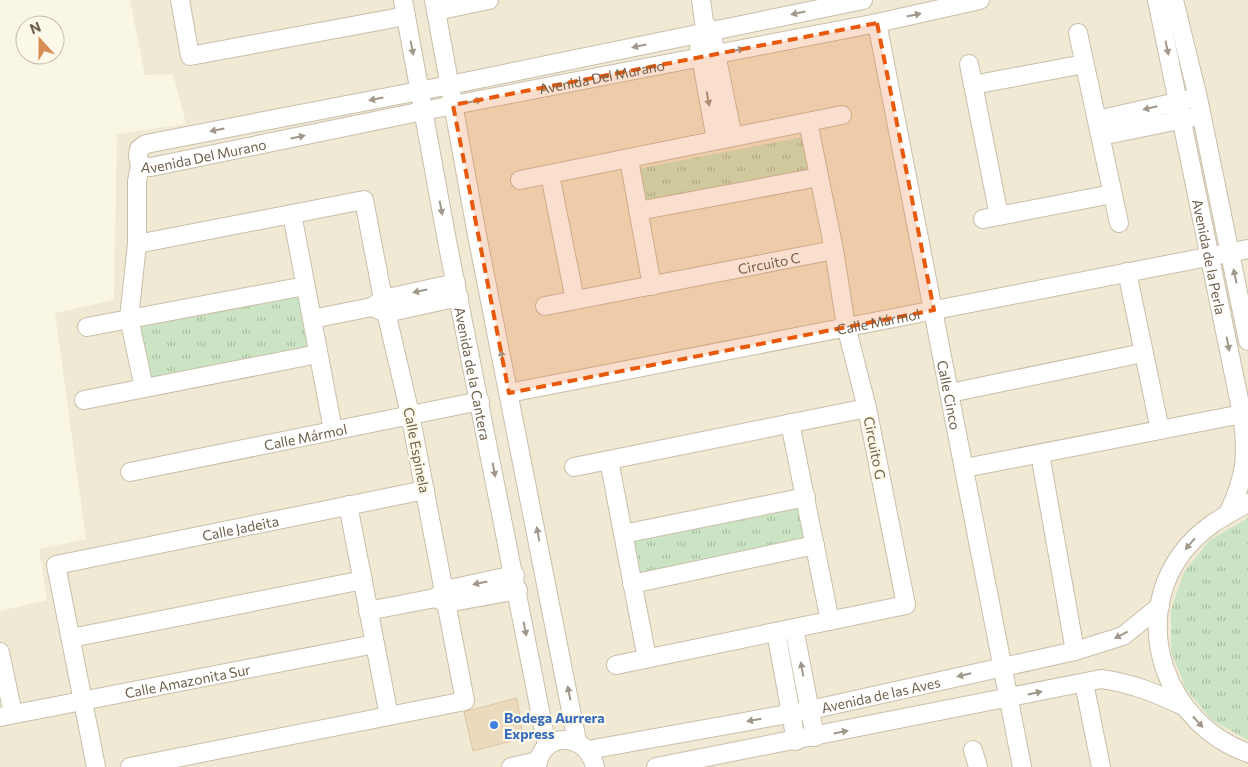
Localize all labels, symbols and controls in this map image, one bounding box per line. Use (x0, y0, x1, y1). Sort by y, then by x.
one-way arrow (789, 10, 805, 18)
one-way arrow (906, 11, 921, 19)
north arrow (15, 15, 65, 65)
text: N (27, 18, 43, 37)
one-way arrow (408, 40, 416, 56)
one-way arrow (1163, 40, 1171, 55)
one-way arrow (631, 42, 646, 50)
one-way arrow (730, 45, 746, 53)
street label: Avenida Del Murano (537, 56, 666, 97)
one-way arrow (705, 92, 713, 108)
one-way arrow (369, 95, 384, 103)
one-way arrow (467, 96, 483, 104)
one-way arrow (1142, 104, 1157, 112)
one-way arrow (209, 127, 225, 135)
one-way arrow (291, 132, 307, 140)
street label: Avenida Del Murano (140, 135, 268, 176)
street label: Avenida de la Perla (1190, 197, 1230, 316)
one-way arrow (438, 200, 446, 216)
street label: Circuito C (736, 248, 801, 277)
one-way arrow (1230, 268, 1238, 284)
one-way arrow (412, 287, 427, 295)
street label: Avenida de la Cantera (452, 305, 495, 442)
street label: Calle Mármol (835, 305, 921, 338)
one-way arrow (1224, 336, 1232, 351)
one-way arrow (498, 350, 506, 365)
street label: Calle Cinco (934, 359, 965, 431)
street label: Calle Espinela (400, 406, 434, 494)
street label: Circuito G (861, 415, 889, 481)
street label: Calle Mármol (262, 420, 348, 453)
one-way arrow (490, 462, 498, 478)
street label: Calle Jadeita (201, 511, 280, 544)
one-way arrow (533, 525, 541, 541)
one-way arrow (1184, 537, 1196, 549)
one-way arrow (471, 579, 487, 587)
one-way arrow (522, 622, 530, 638)
one-way arrow (1114, 631, 1129, 639)
street label: Calle Amazonita Sur (123, 660, 252, 701)
one-way arrow (797, 660, 805, 676)
one-way arrow (956, 672, 972, 680)
street label: Avenida de las Aves (820, 673, 942, 716)
one-way arrow (564, 685, 572, 701)
one-way arrow (1028, 689, 1043, 697)
place label: Bodega Aurrera Express (504, 709, 605, 742)
one-way arrow (1192, 716, 1204, 728)
one-way arrow (746, 717, 762, 725)
marker: Bodega Aurrera Express (488, 719, 500, 731)
one-way arrow (834, 728, 849, 736)

